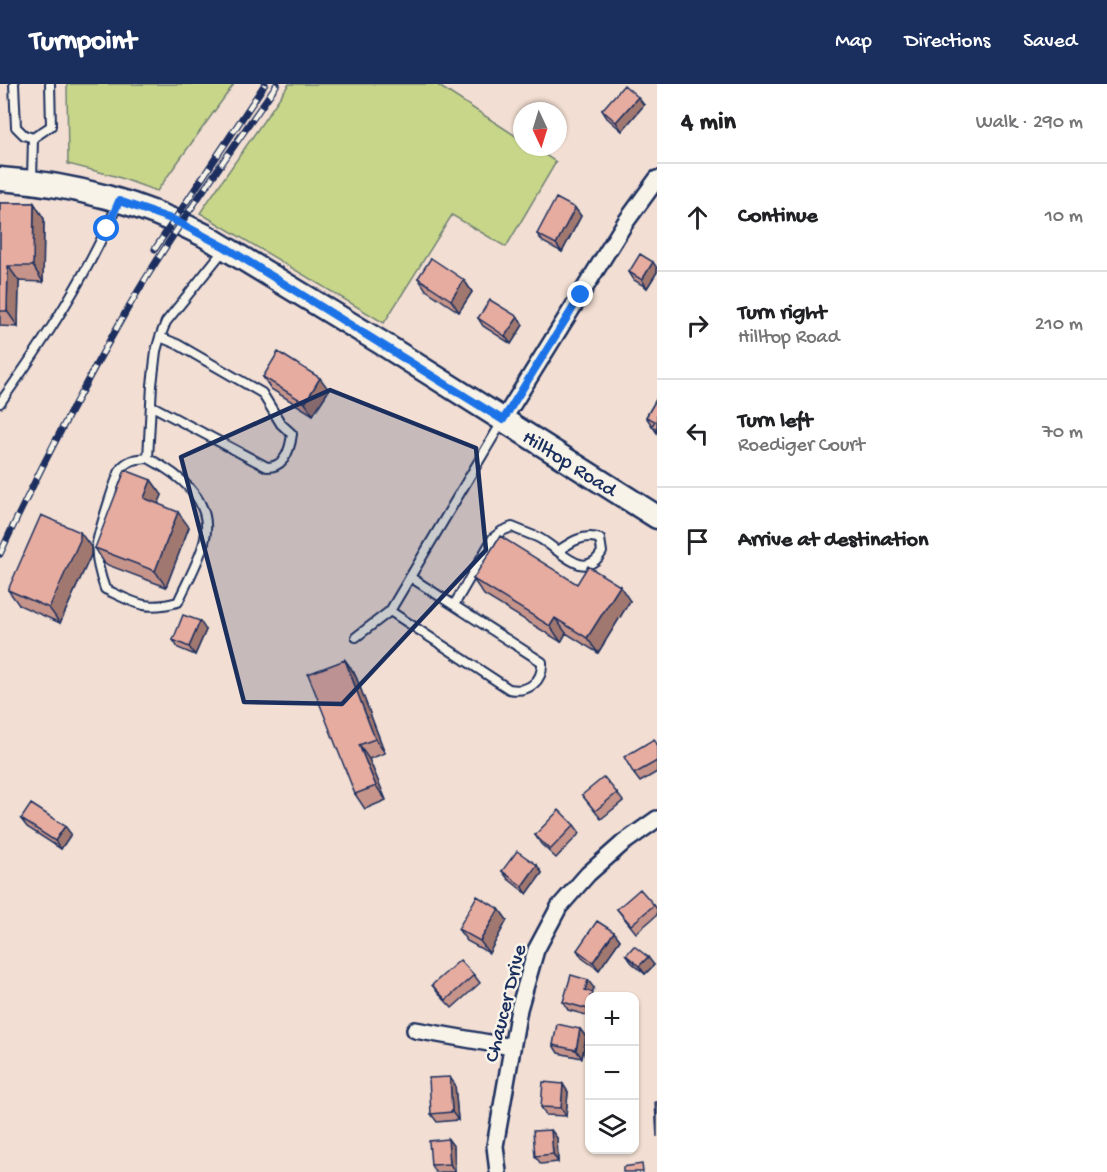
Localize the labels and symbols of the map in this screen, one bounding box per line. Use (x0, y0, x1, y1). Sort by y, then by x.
north arrow (513, 102, 567, 156)
route start (93, 215, 119, 241)
route end (567, 281, 593, 307)
street label: Hilltop Road (517, 426, 622, 505)
street label: Chaucer Drive (481, 941, 534, 1065)

